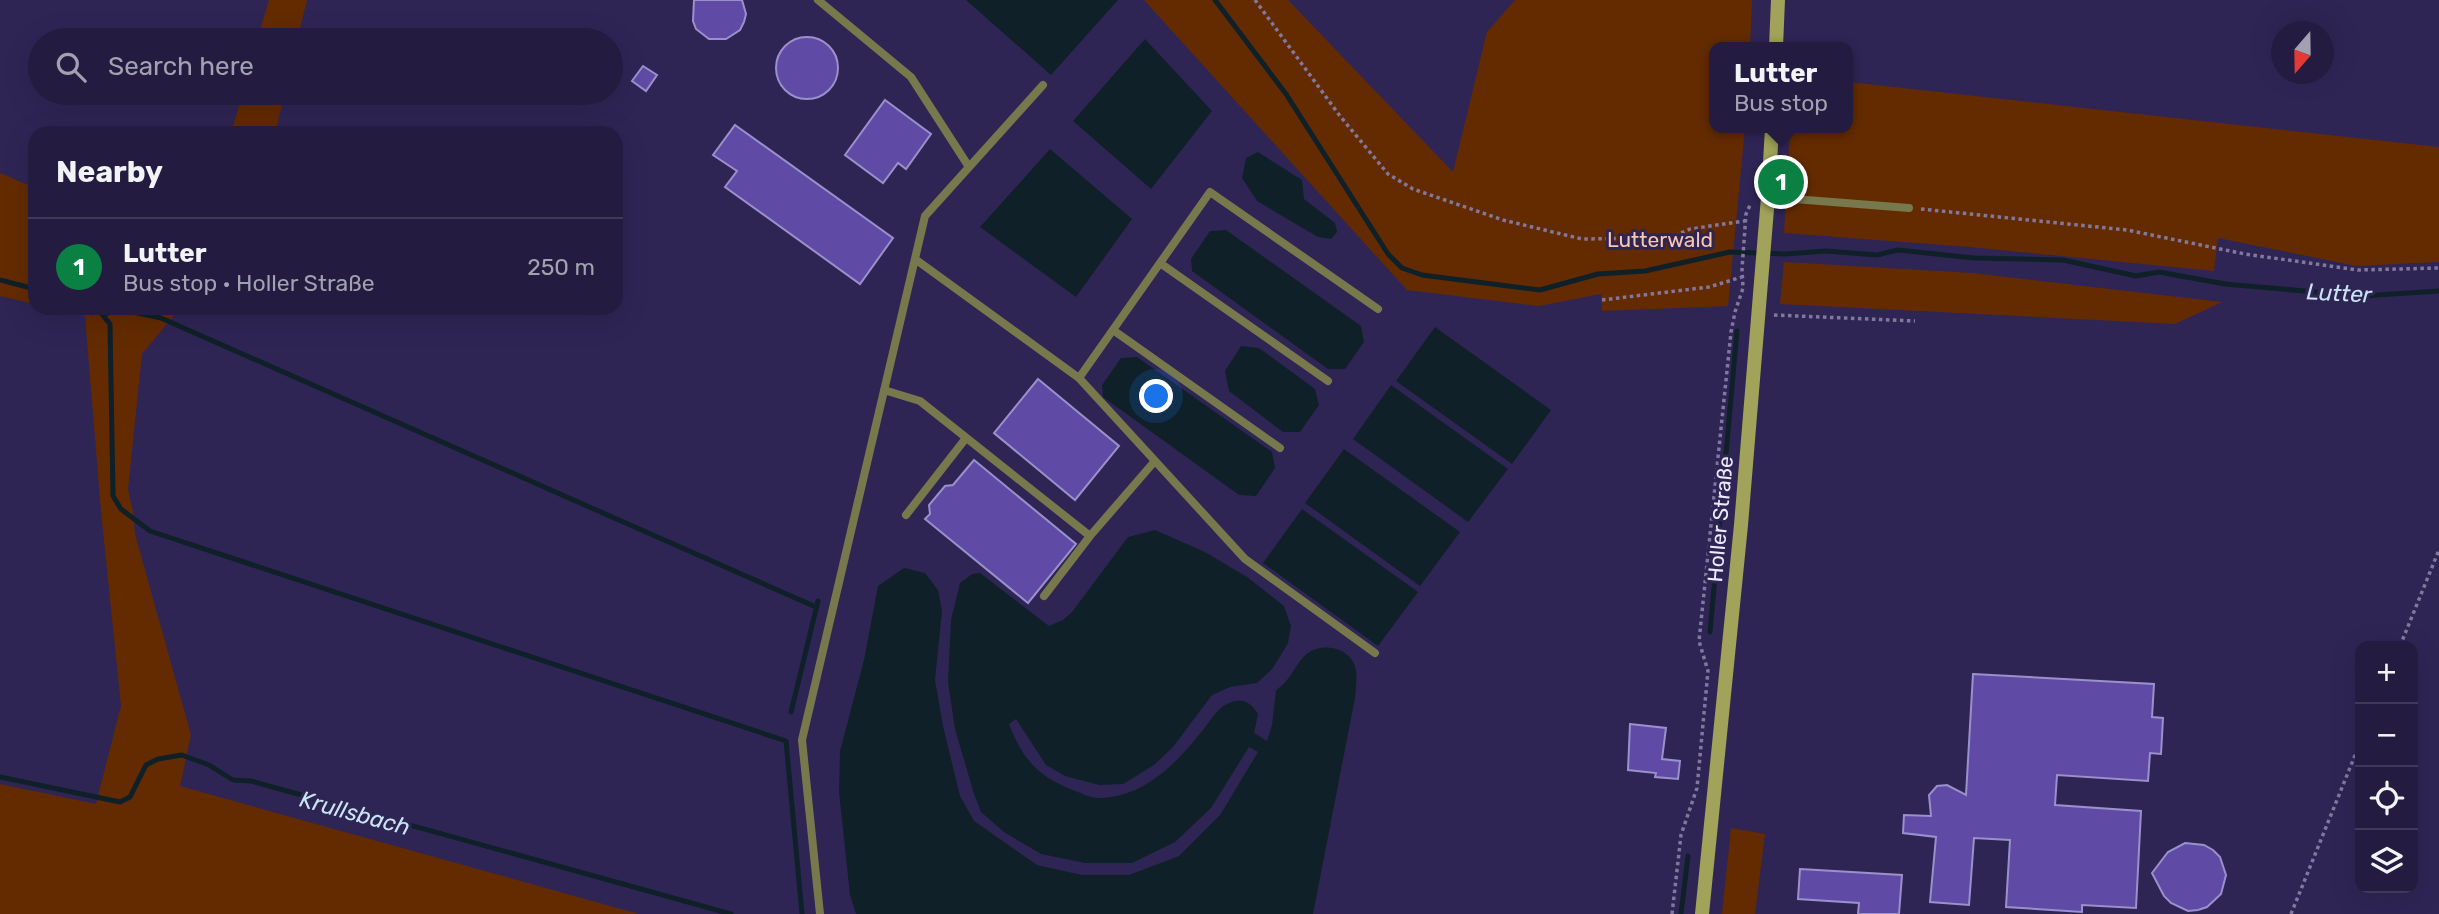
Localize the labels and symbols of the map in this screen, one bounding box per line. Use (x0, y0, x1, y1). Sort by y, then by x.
north arrow (2271, 21, 2334, 84)
pin: 1 (1758, 156, 1804, 208)
park label: Lutterwald (1607, 227, 1713, 252)
water label: Lutter (2306, 277, 2374, 309)
your location (1139, 379, 1173, 413)
street label: Holler Straße (1702, 455, 1738, 583)
water label: Krullsbach (297, 785, 413, 841)

